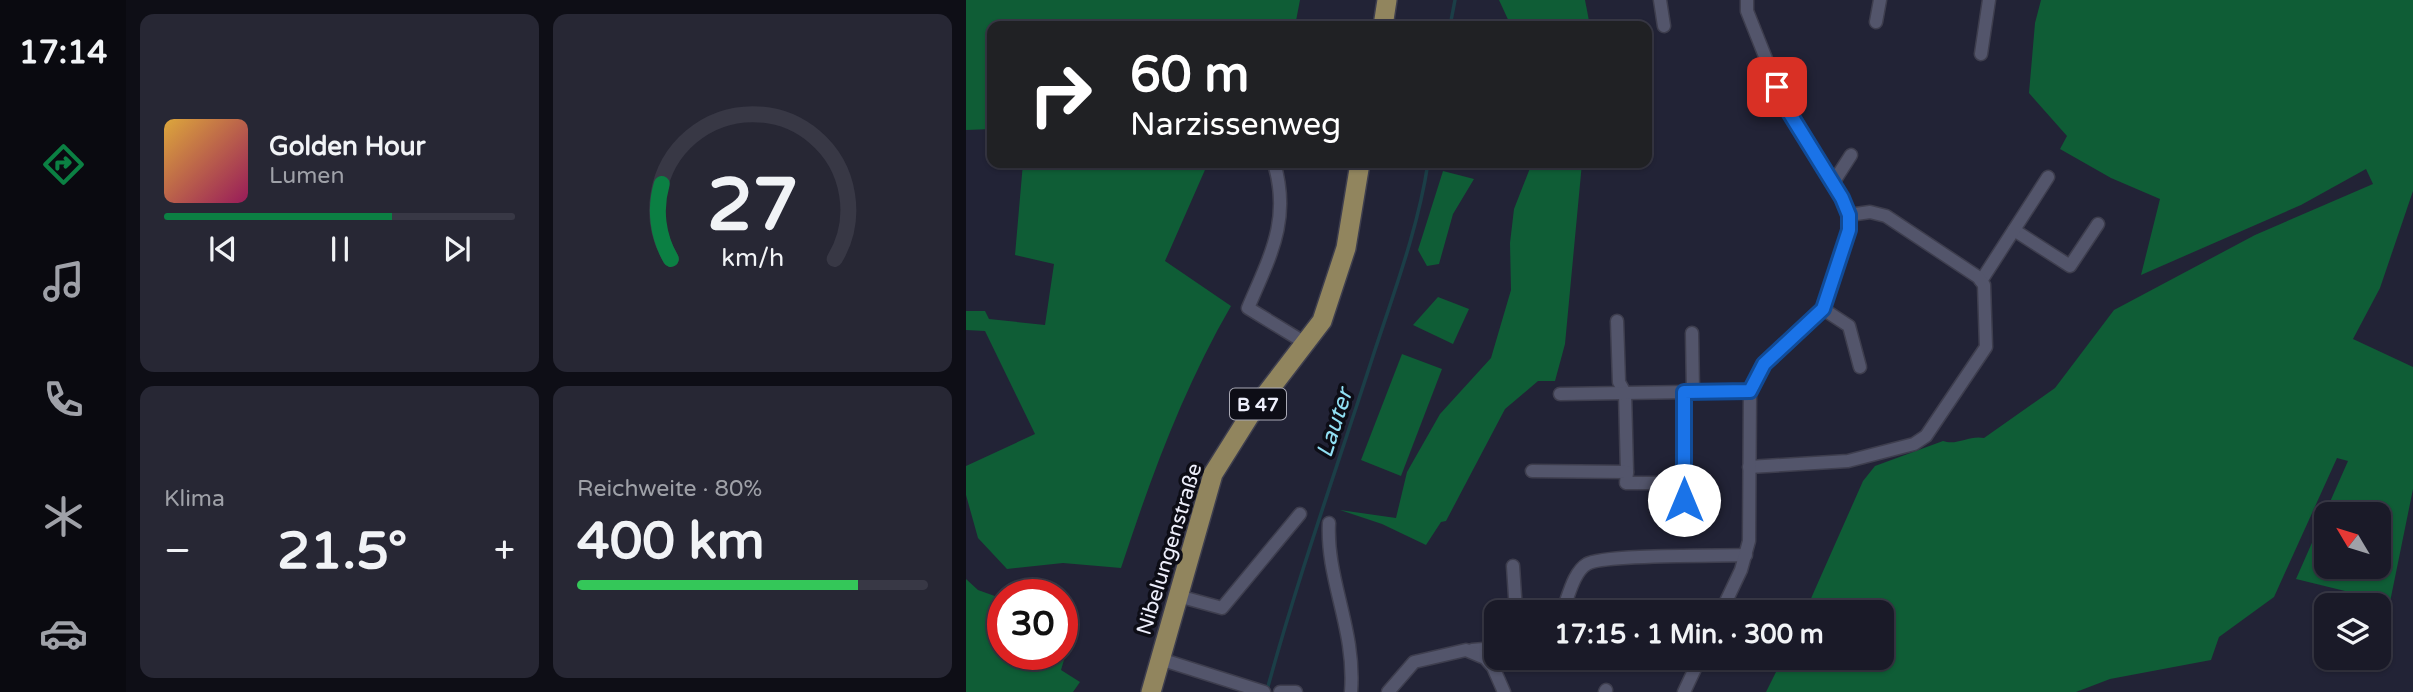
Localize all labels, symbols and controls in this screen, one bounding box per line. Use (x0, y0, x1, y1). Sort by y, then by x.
text: 17:14 (19, 34, 107, 72)
text: 60 m (1130, 46, 1249, 105)
icon: right (1015, 49, 1106, 140)
pin (1747, 57, 1807, 117)
icon: arrive (1758, 68, 1796, 106)
text: Narzissenweg (1130, 106, 1341, 144)
text: Golden Hour (269, 131, 426, 162)
icon: directions (39, 140, 88, 189)
text: Lumen (269, 162, 344, 190)
text: 27 (707, 163, 798, 251)
icon: previous (204, 230, 242, 268)
icon: pause (321, 230, 359, 268)
icon: next (438, 230, 476, 268)
text: km/h (721, 243, 784, 273)
icon: music (39, 257, 88, 306)
icon: phone (39, 375, 88, 424)
water label: Lauter (1311, 382, 1360, 461)
road number: B 47 (1230, 388, 1286, 420)
street label: Nibelungenstraße (1131, 460, 1208, 638)
position arrow (1647, 463, 1721, 537)
text: Reichweite · 80% (577, 475, 762, 503)
text: Klima (164, 485, 225, 513)
icon: climate (39, 492, 88, 541)
north arrow (2314, 502, 2390, 579)
map controls (2314, 502, 2391, 670)
text: 400 km (577, 510, 765, 573)
text: 21.5° (277, 520, 407, 583)
text: − (164, 528, 191, 574)
text: + (494, 528, 515, 574)
speed limit sign: 30 (987, 579, 1078, 670)
button: layers (2314, 593, 2391, 670)
icon: car (39, 609, 88, 658)
text: 17:15 · 1 Min. · 300 m (1554, 619, 1824, 650)

